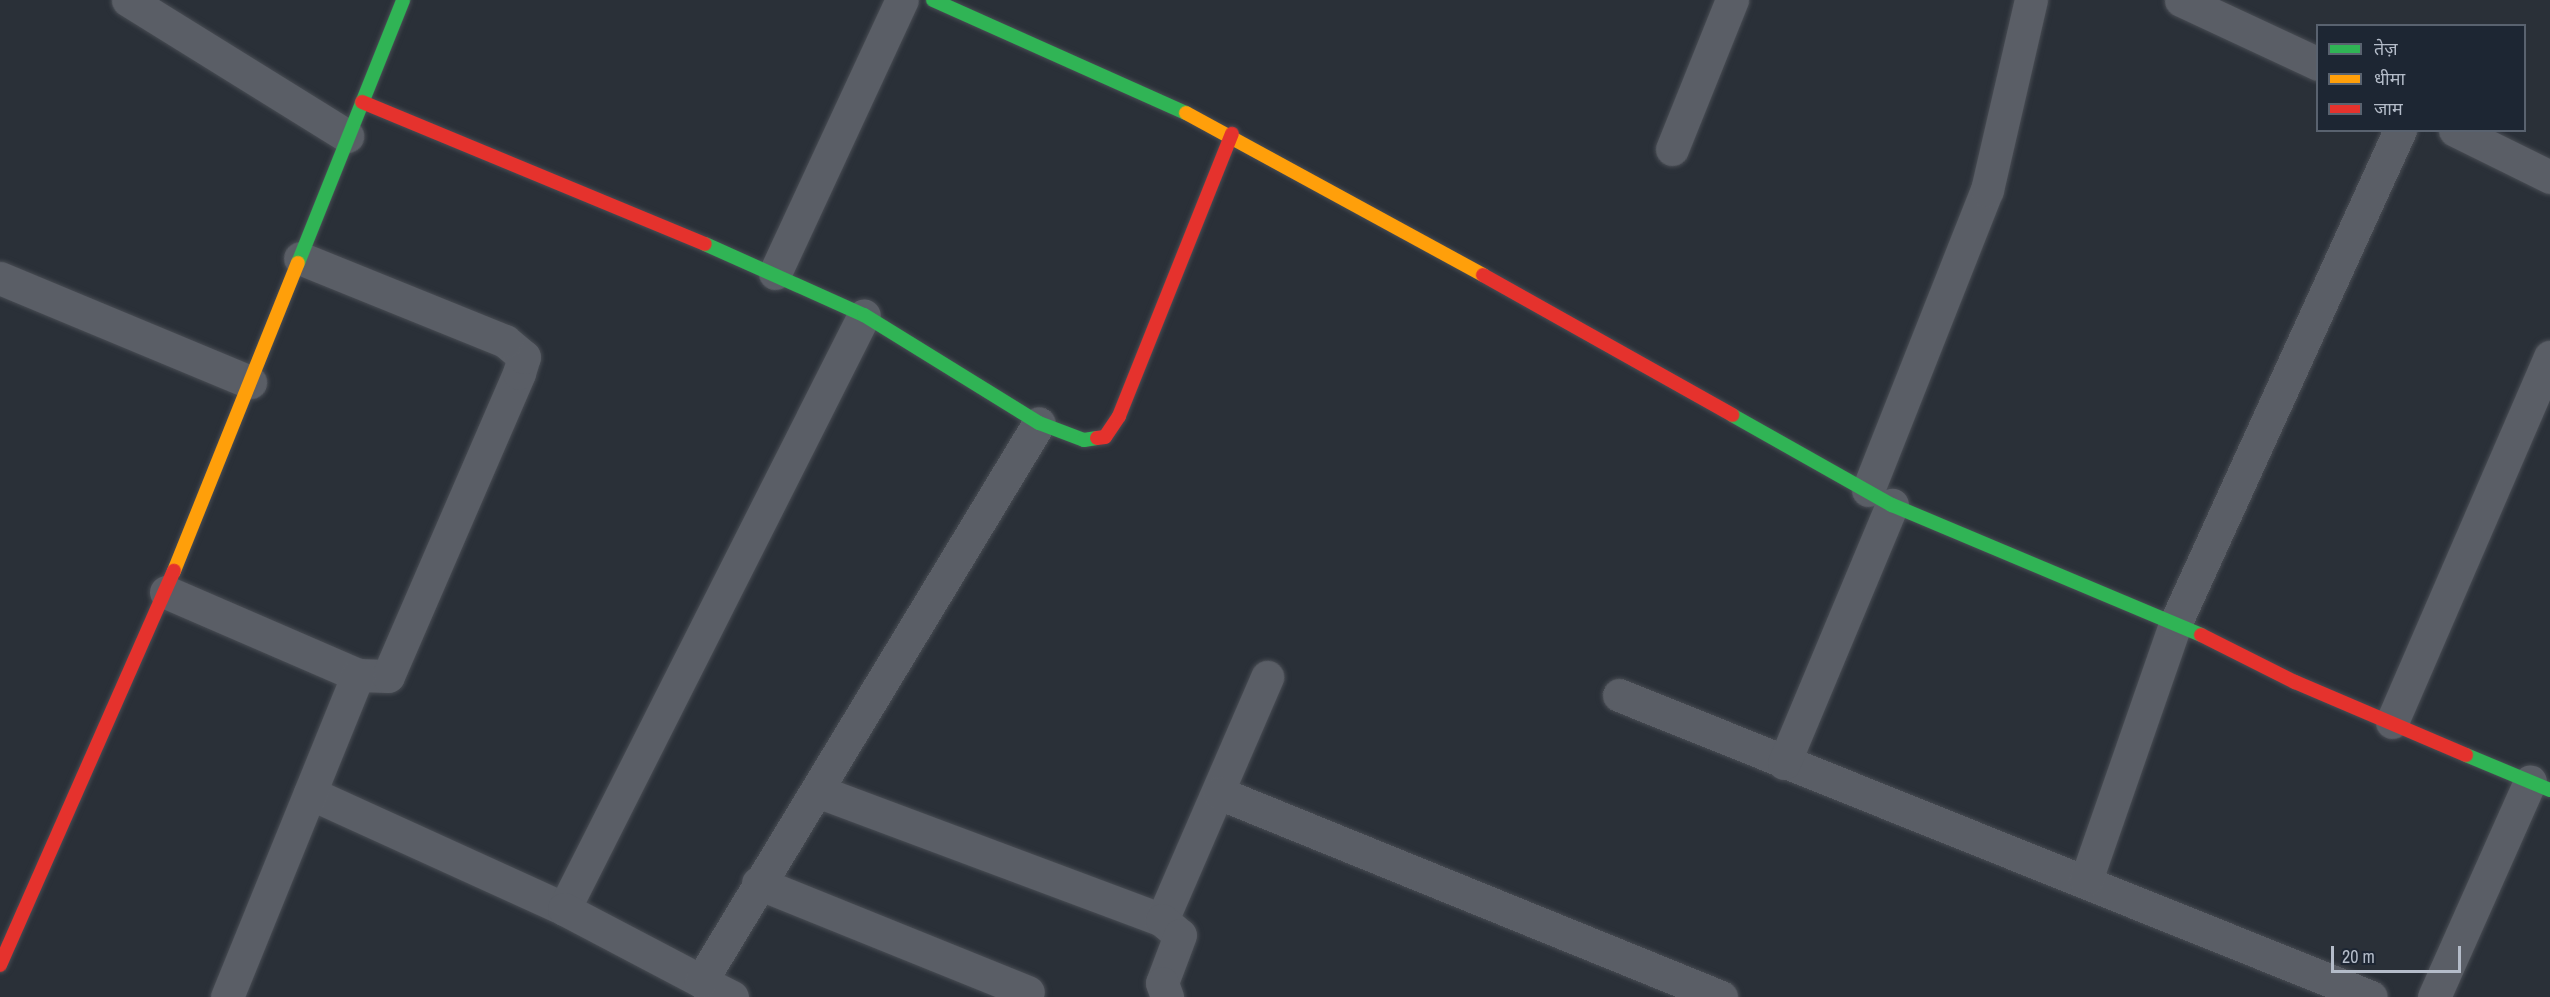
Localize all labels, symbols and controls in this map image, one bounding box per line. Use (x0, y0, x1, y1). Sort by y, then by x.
legend (2316, 24, 2526, 132)
text: तेज़ (2374, 36, 2398, 61)
text: धीमा (2374, 66, 2405, 91)
text: जाम (2374, 96, 2403, 121)
scale bar (2334, 934, 2464, 972)
text: 20 m (2342, 944, 2375, 969)

